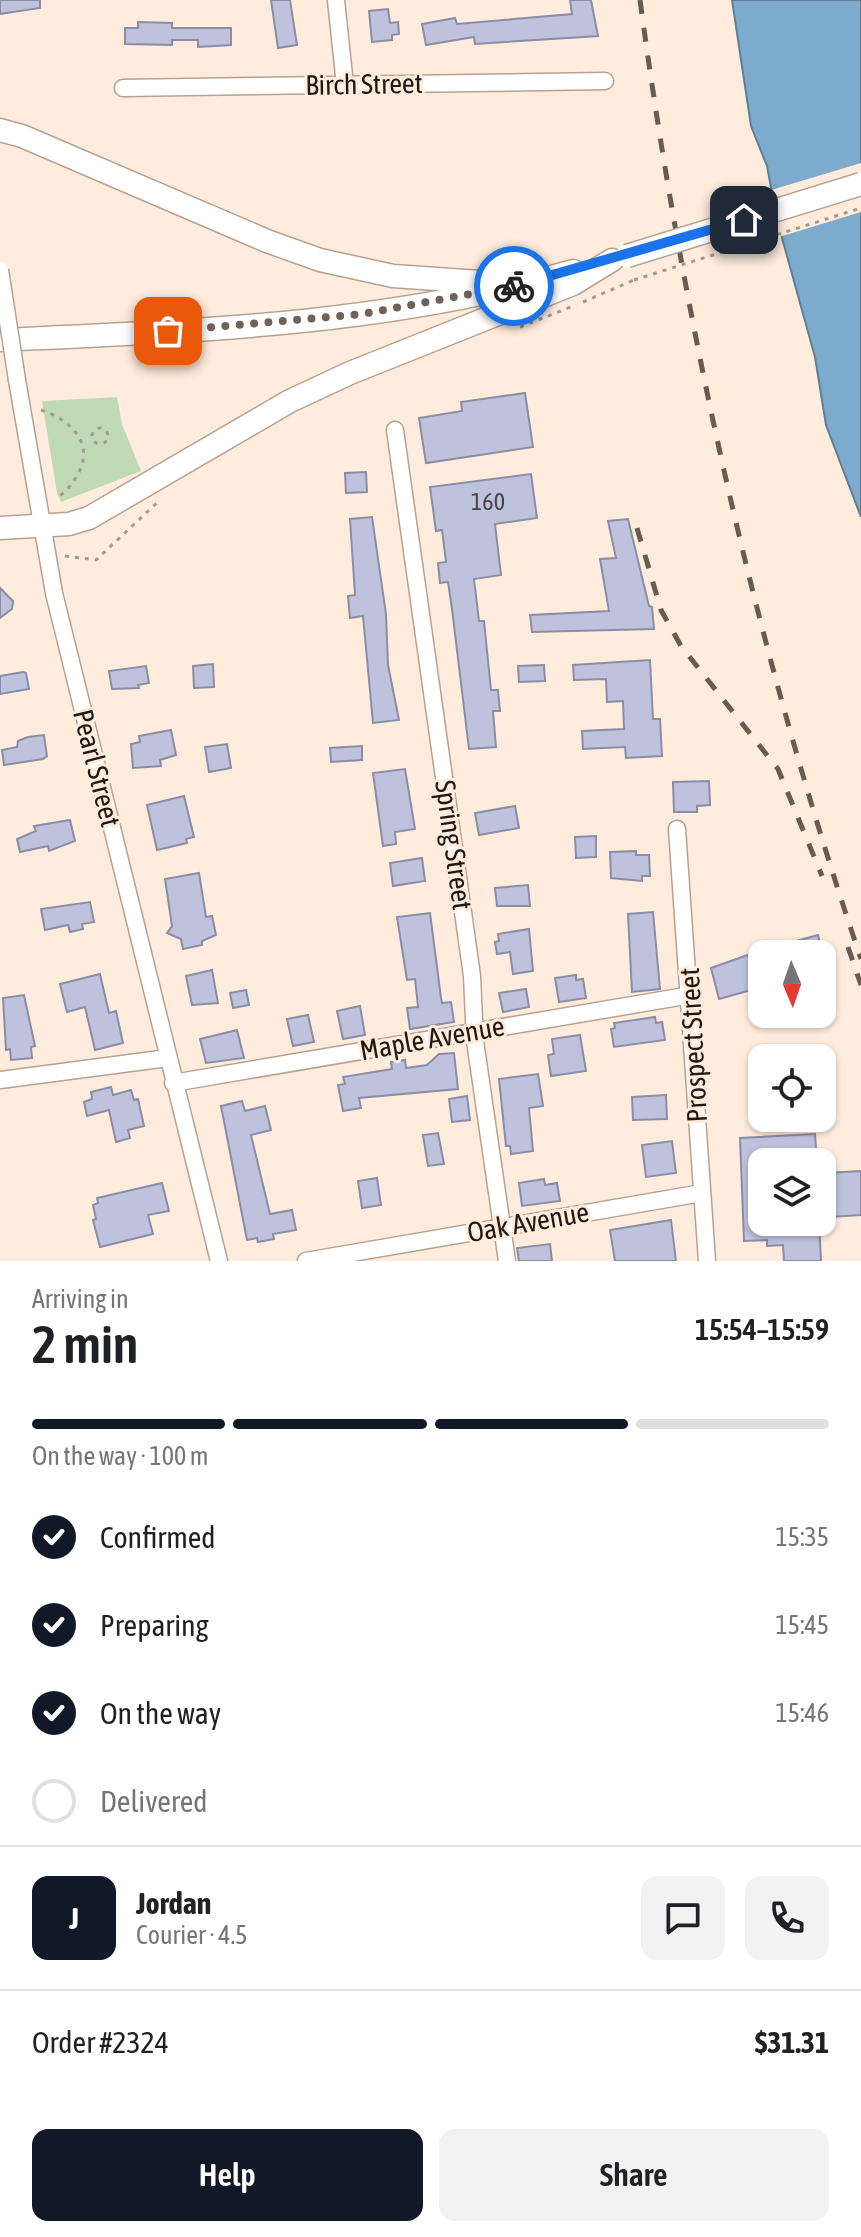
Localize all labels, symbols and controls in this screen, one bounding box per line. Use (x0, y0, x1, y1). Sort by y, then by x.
street label: Birch Street (305, 67, 423, 101)
pin (710, 186, 778, 254)
icon: home (722, 198, 766, 242)
courier (474, 246, 554, 326)
icon: bike (492, 264, 536, 308)
pin (134, 297, 202, 365)
icon: bag (146, 309, 190, 353)
house number: 160 (471, 488, 505, 515)
street label: Pearl Street (67, 706, 127, 830)
street label: Spring Street (429, 778, 479, 912)
north arrow (748, 940, 836, 1028)
map controls (748, 940, 836, 1236)
street label: Prospect Street (673, 967, 713, 1123)
street label: Maple Avenue (357, 1010, 507, 1066)
button: locate (748, 1044, 836, 1132)
button: layers (748, 1148, 836, 1236)
street label: Oak Avenue (465, 1196, 591, 1248)
text: Arriving in (32, 1284, 129, 1314)
text: 15:54–15:59 (695, 1312, 829, 1346)
text: 2 min (32, 1314, 138, 1374)
text: On the way · 100 m (32, 1441, 209, 1471)
icon: check (32, 1515, 76, 1559)
text: Confirmed (100, 1520, 215, 1554)
text: 15:35 (775, 1522, 829, 1552)
icon: check (32, 1603, 76, 1647)
text: Preparing (100, 1608, 209, 1642)
text: 15:45 (775, 1610, 829, 1640)
icon: check (32, 1691, 76, 1735)
text: On the way (100, 1696, 221, 1730)
text: 15:46 (775, 1698, 829, 1728)
text: Delivered (100, 1784, 208, 1818)
button: chat (641, 1876, 725, 1960)
button: phone (745, 1876, 829, 1960)
text: Jordan (136, 1886, 211, 1920)
text: J (69, 1901, 79, 1935)
text: Courier · 4.5 (136, 1920, 247, 1950)
text: Order #2324 (32, 2025, 169, 2059)
text: $31.31 (755, 2025, 829, 2059)
button: Help (32, 2129, 423, 2221)
button: Share (439, 2129, 829, 2221)

